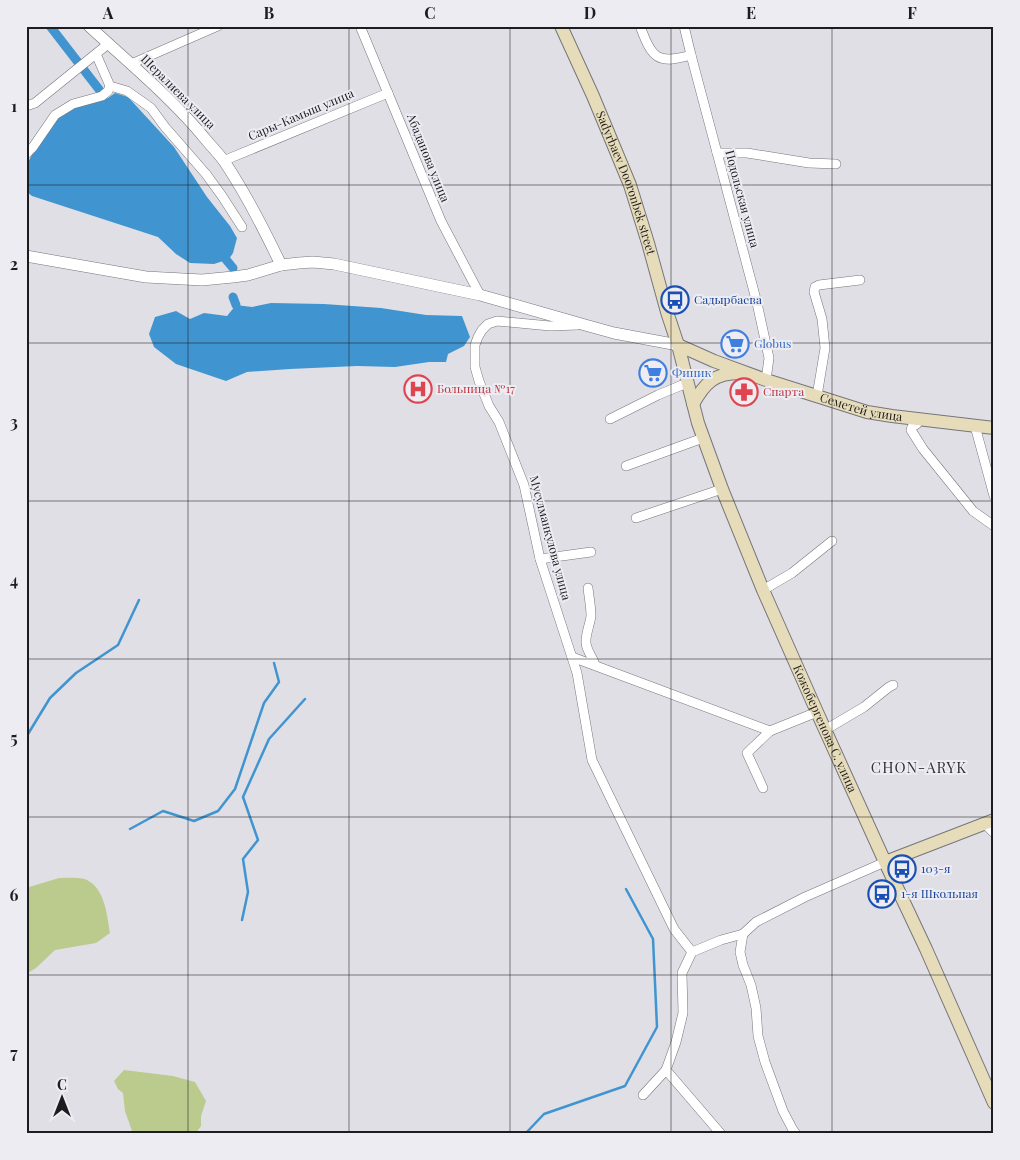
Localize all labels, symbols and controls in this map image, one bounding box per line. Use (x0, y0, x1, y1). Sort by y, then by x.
text: A (102, 2, 114, 23)
text: B (264, 2, 275, 23)
text: C (424, 2, 436, 23)
text: D (584, 2, 596, 23)
text: E (746, 2, 756, 23)
text: F (907, 2, 917, 23)
street label: Шералиева улица (138, 51, 219, 132)
street label: Сары-Камыш улица (245, 85, 356, 144)
text: 1 (11, 95, 17, 116)
street label: Sadyrbaev Dooronbek street (593, 108, 660, 257)
street label: Абаданова улица (403, 110, 454, 204)
street label: Подольская улица (722, 148, 764, 249)
text: 2 (10, 253, 18, 274)
bus stop icon: Садырбаева (660, 285, 690, 315)
place label: Садырбаева (694, 291, 762, 307)
supermarket icon: Globus (720, 329, 750, 359)
place label: Globus (754, 335, 791, 351)
supermarket icon: Финик (638, 358, 668, 388)
place label: Финик (672, 364, 712, 380)
hospital icon: Больница №17 (403, 374, 433, 404)
pharmacy icon: Спарта (729, 377, 759, 407)
place label: Больница №17 (437, 380, 515, 396)
place label: Спарта (763, 383, 804, 399)
street label: Семетей улица (818, 389, 903, 424)
text: 3 (10, 411, 18, 432)
street label: Мусулманкулова улица (527, 474, 575, 602)
text: 4 (10, 569, 18, 590)
street label: Кожобергенова С. улица (790, 662, 861, 795)
text: 5 (10, 727, 18, 748)
district label: CHON-ARYK (871, 757, 967, 777)
bus stop icon: 103-я (887, 854, 917, 884)
place label: 103-я (921, 860, 951, 876)
bus stop icon: 1-я Школьная (867, 879, 897, 909)
text: 6 (10, 884, 19, 905)
place label: 1-я Школьная (901, 885, 979, 901)
text: 7 (10, 1042, 18, 1063)
north arrow (38, 1072, 88, 1122)
text: С (57, 1075, 67, 1094)

